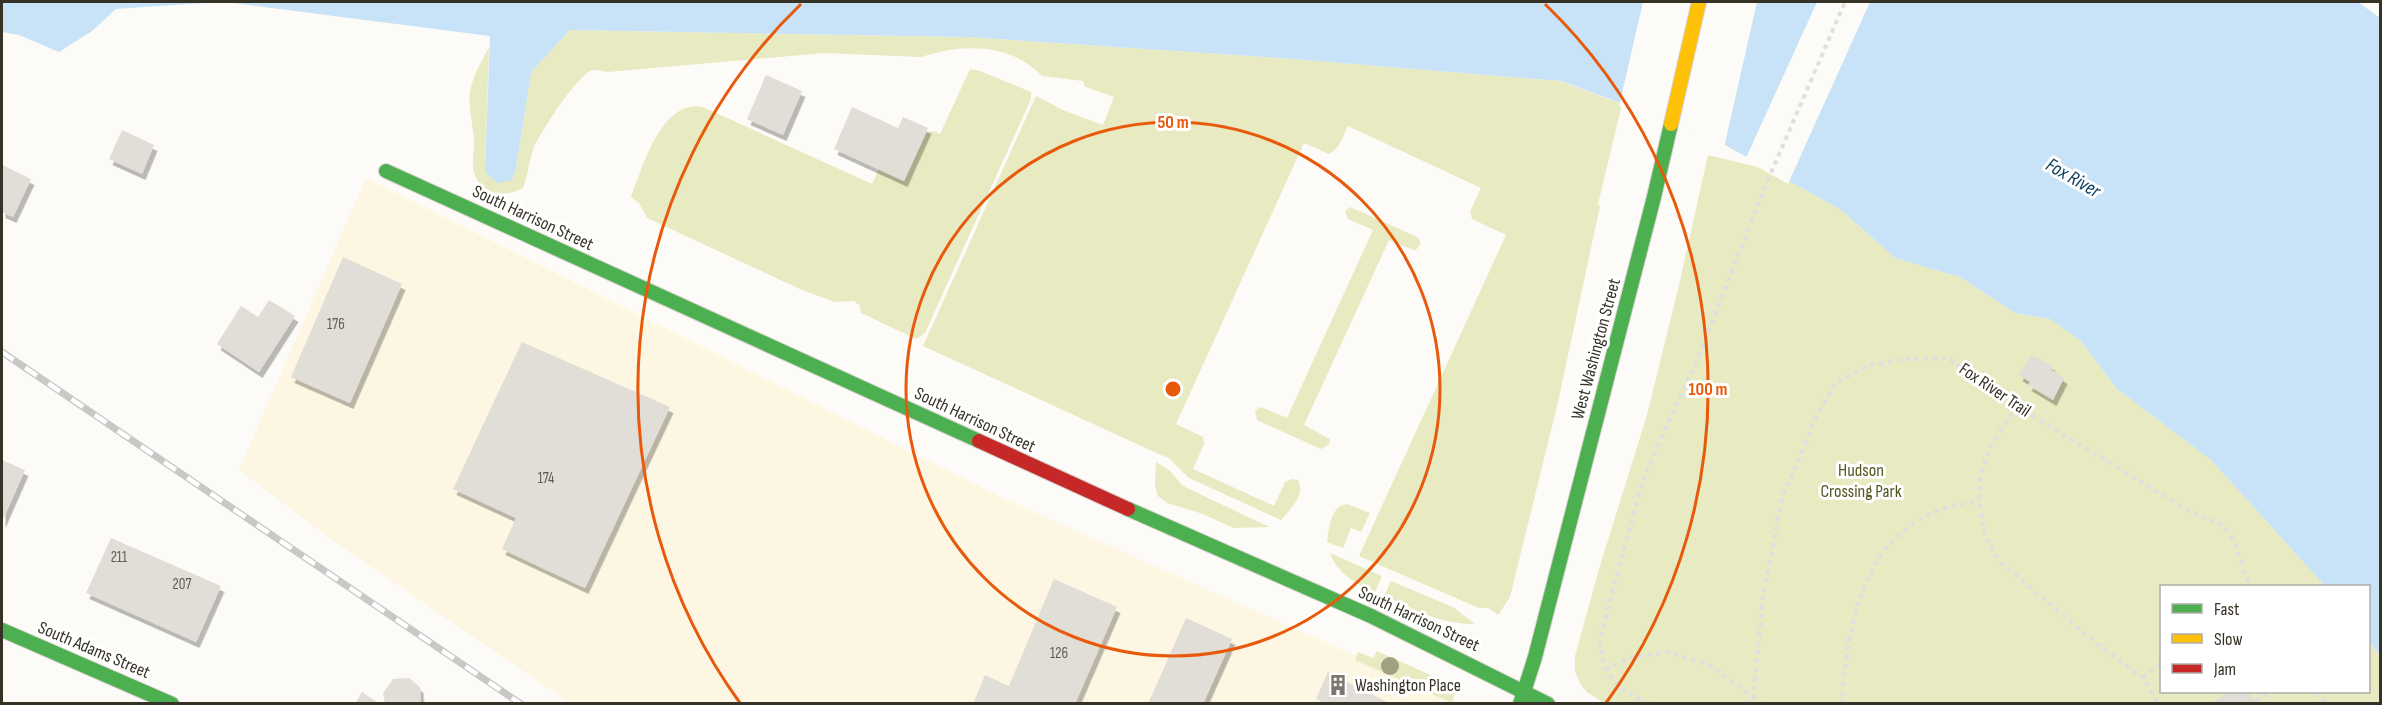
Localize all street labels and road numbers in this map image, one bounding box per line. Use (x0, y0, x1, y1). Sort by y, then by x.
street label: South Harrison Street (469, 181, 597, 255)
street label: West Washington Street (1567, 276, 1625, 422)
street label: Fox River Trail (1955, 358, 2035, 422)
street label: South Harrison Street (911, 383, 1039, 457)
street label: South Harrison Street (1355, 582, 1483, 656)
street label: South Adams Street (35, 617, 154, 683)

